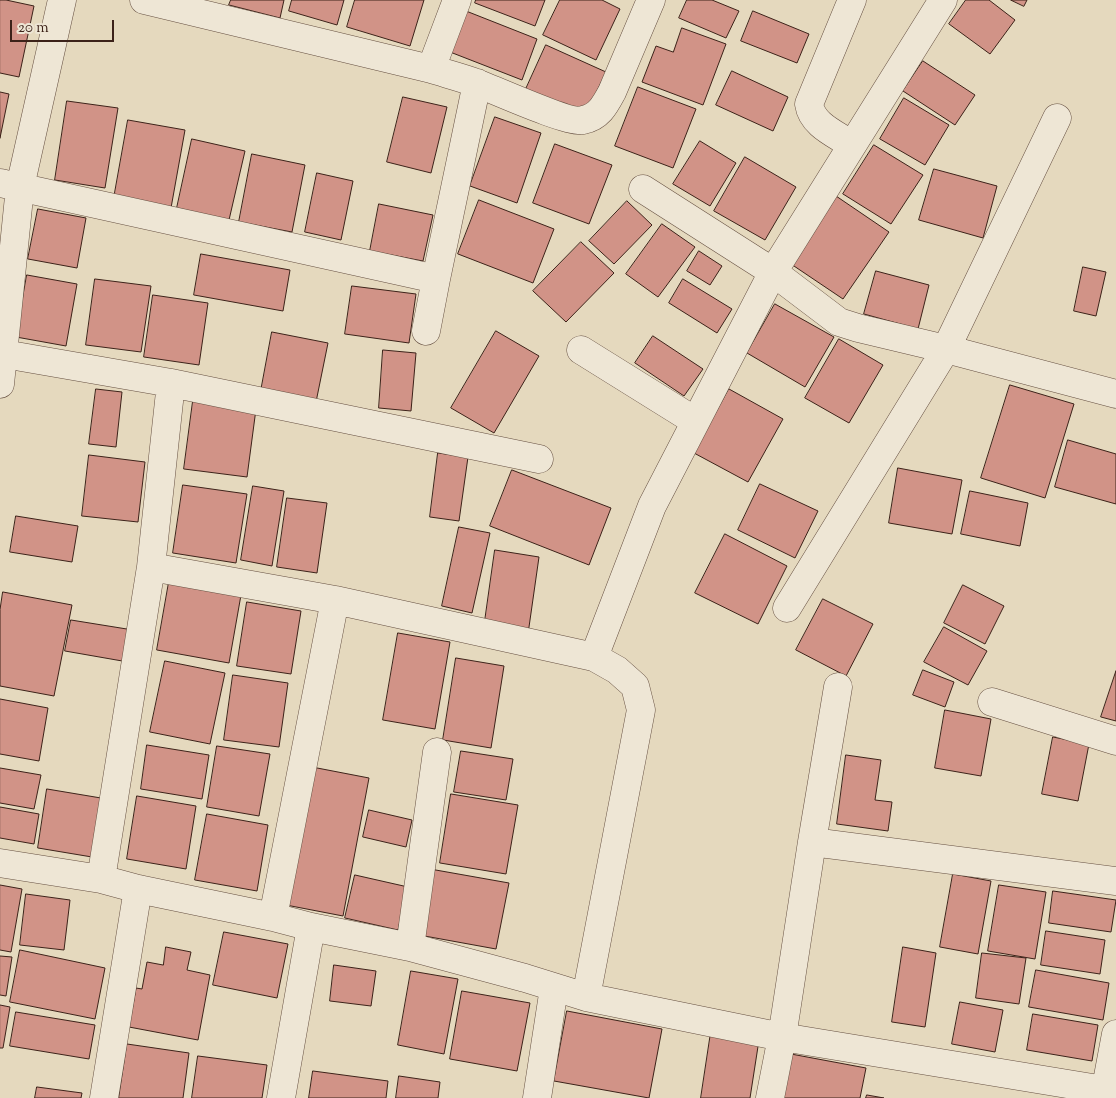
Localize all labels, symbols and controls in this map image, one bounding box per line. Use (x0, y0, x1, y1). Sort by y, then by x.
scale bar (12, 10, 116, 42)
text: 20 m (18, 18, 49, 39)

